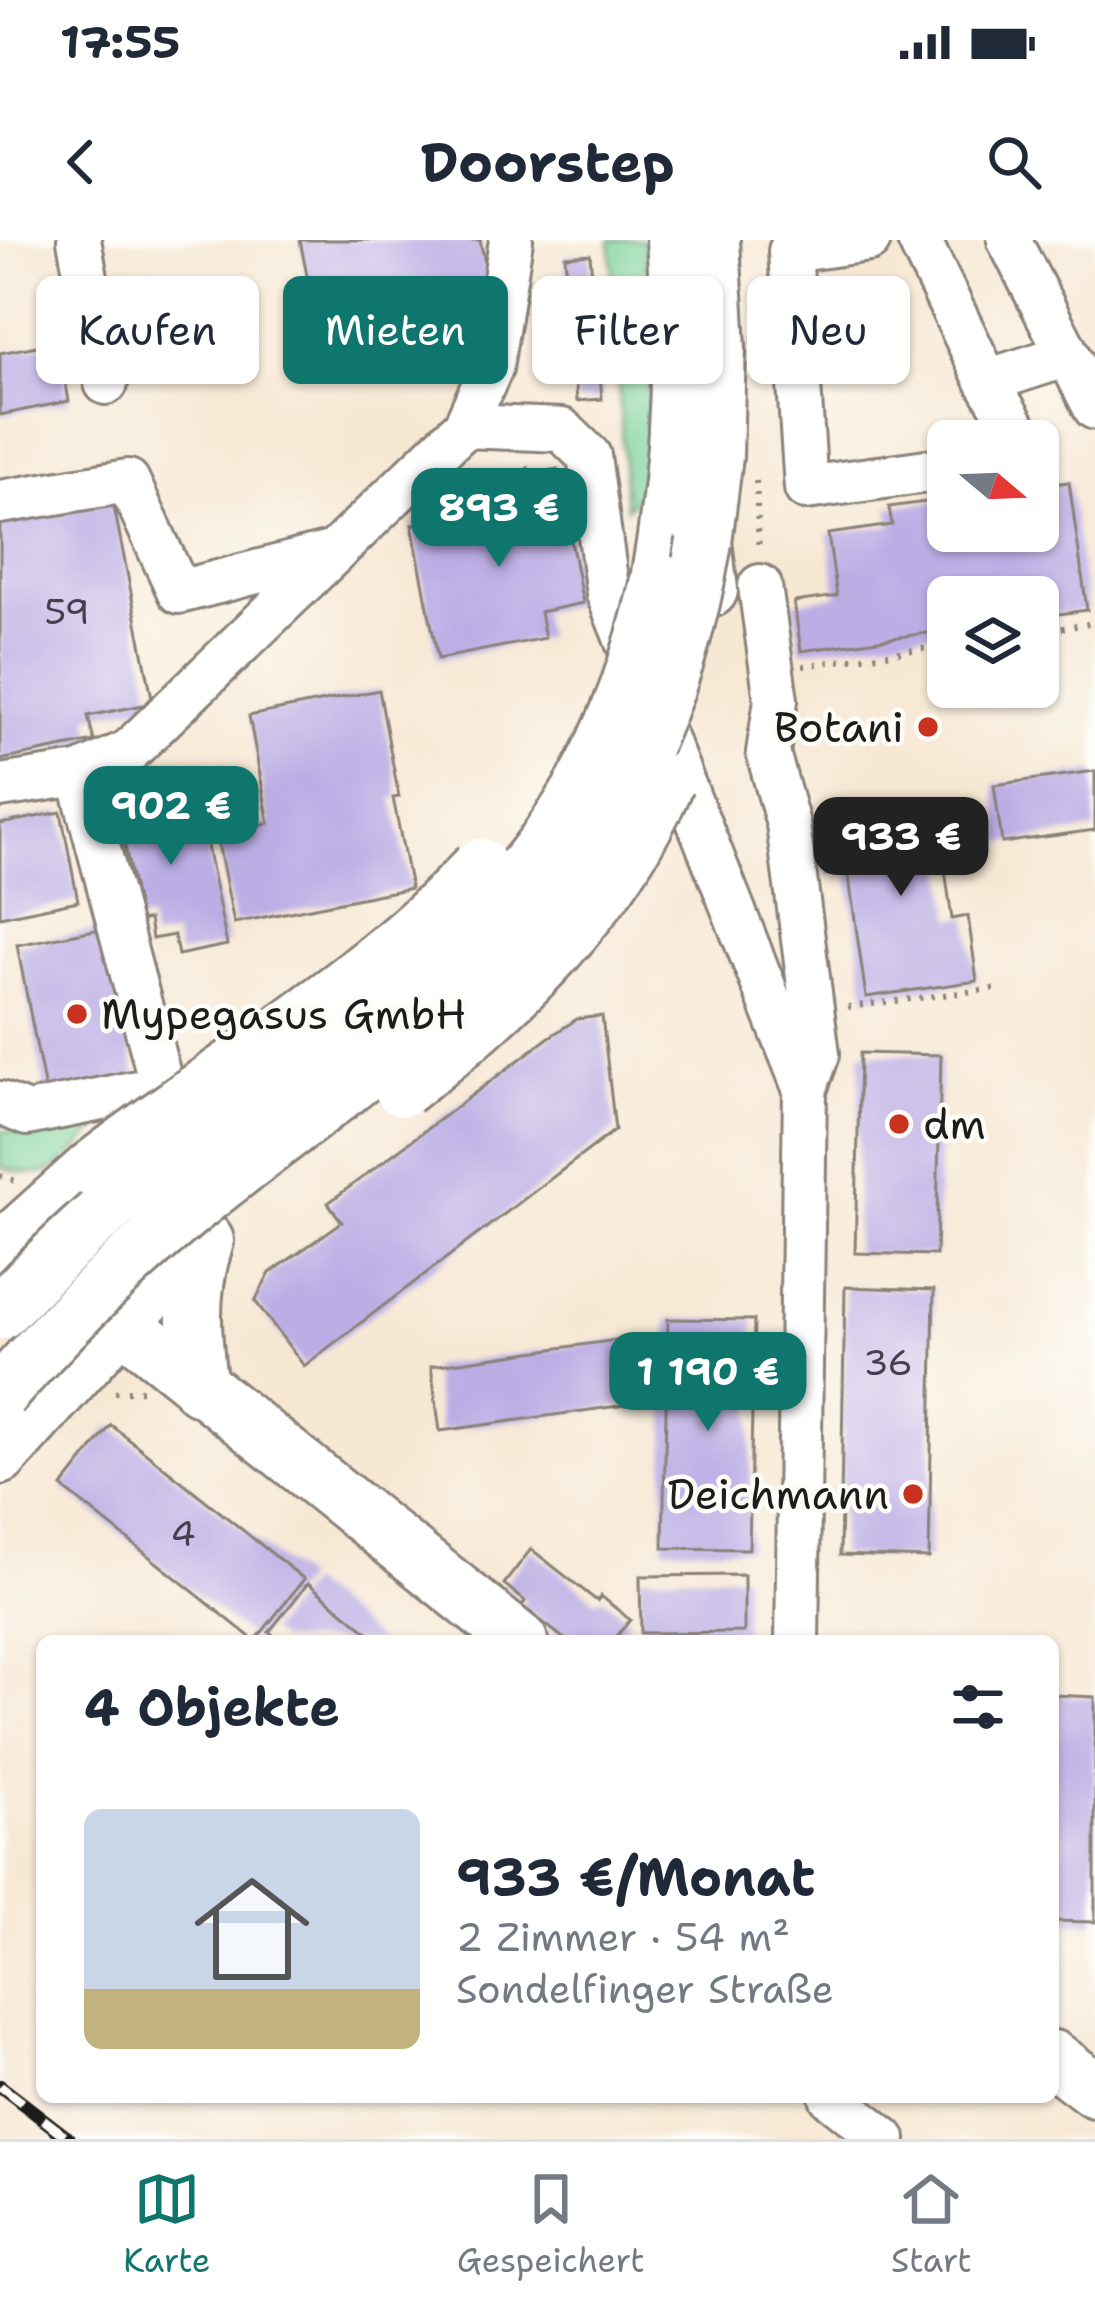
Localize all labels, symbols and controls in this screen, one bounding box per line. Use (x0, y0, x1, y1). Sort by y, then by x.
text: 17:55 (60, 12, 180, 72)
text: Doorstep (420, 126, 675, 198)
icon: back (48, 129, 114, 195)
icon: search (981, 129, 1047, 195)
chip: Kaufen (36, 276, 259, 384)
chip: Mieten (283, 276, 508, 384)
chip: Filter (532, 276, 723, 384)
chip: Neu (747, 276, 910, 384)
north arrow (927, 420, 1059, 552)
map controls (927, 420, 1059, 708)
pin: 893 € (415, 468, 583, 570)
text: 893 € (438, 481, 560, 533)
button: layers (927, 576, 1059, 708)
house number: 59 (44, 587, 90, 636)
place label: Botani (774, 699, 904, 755)
marker: Botani (915, 714, 941, 740)
pin: 902 € (87, 766, 255, 868)
text: 902 € (111, 779, 231, 831)
pin: 933 € (817, 797, 985, 899)
text: 933 € (840, 810, 962, 862)
place label: Mypegasus GmbH (101, 986, 466, 1042)
marker: Mypegasus GmbH (64, 1001, 90, 1027)
place label: dm (923, 1096, 986, 1152)
marker: dm (886, 1111, 912, 1137)
pin: 1 190 € (597, 1332, 819, 1434)
house number: 36 (863, 1338, 913, 1387)
text: 1 190 € (636, 1345, 780, 1397)
place label: Deichmann (668, 1466, 889, 1522)
marker: Deichmann (900, 1481, 926, 1507)
house number: 4 (170, 1509, 196, 1558)
text: 4 Objekte (84, 1673, 340, 1741)
icon: filters (945, 1674, 1011, 1740)
text: 933 €/Monat (456, 1843, 815, 1911)
icon: home (180, 1857, 324, 2001)
text: 2 Zimmer · 54 m² (456, 1911, 790, 1963)
text: Sondelfinger Straße (456, 1963, 834, 2015)
tab: Karte (123, 2166, 210, 2283)
tab: Gespeichert (457, 2166, 645, 2283)
tab: Start (891, 2166, 972, 2283)

